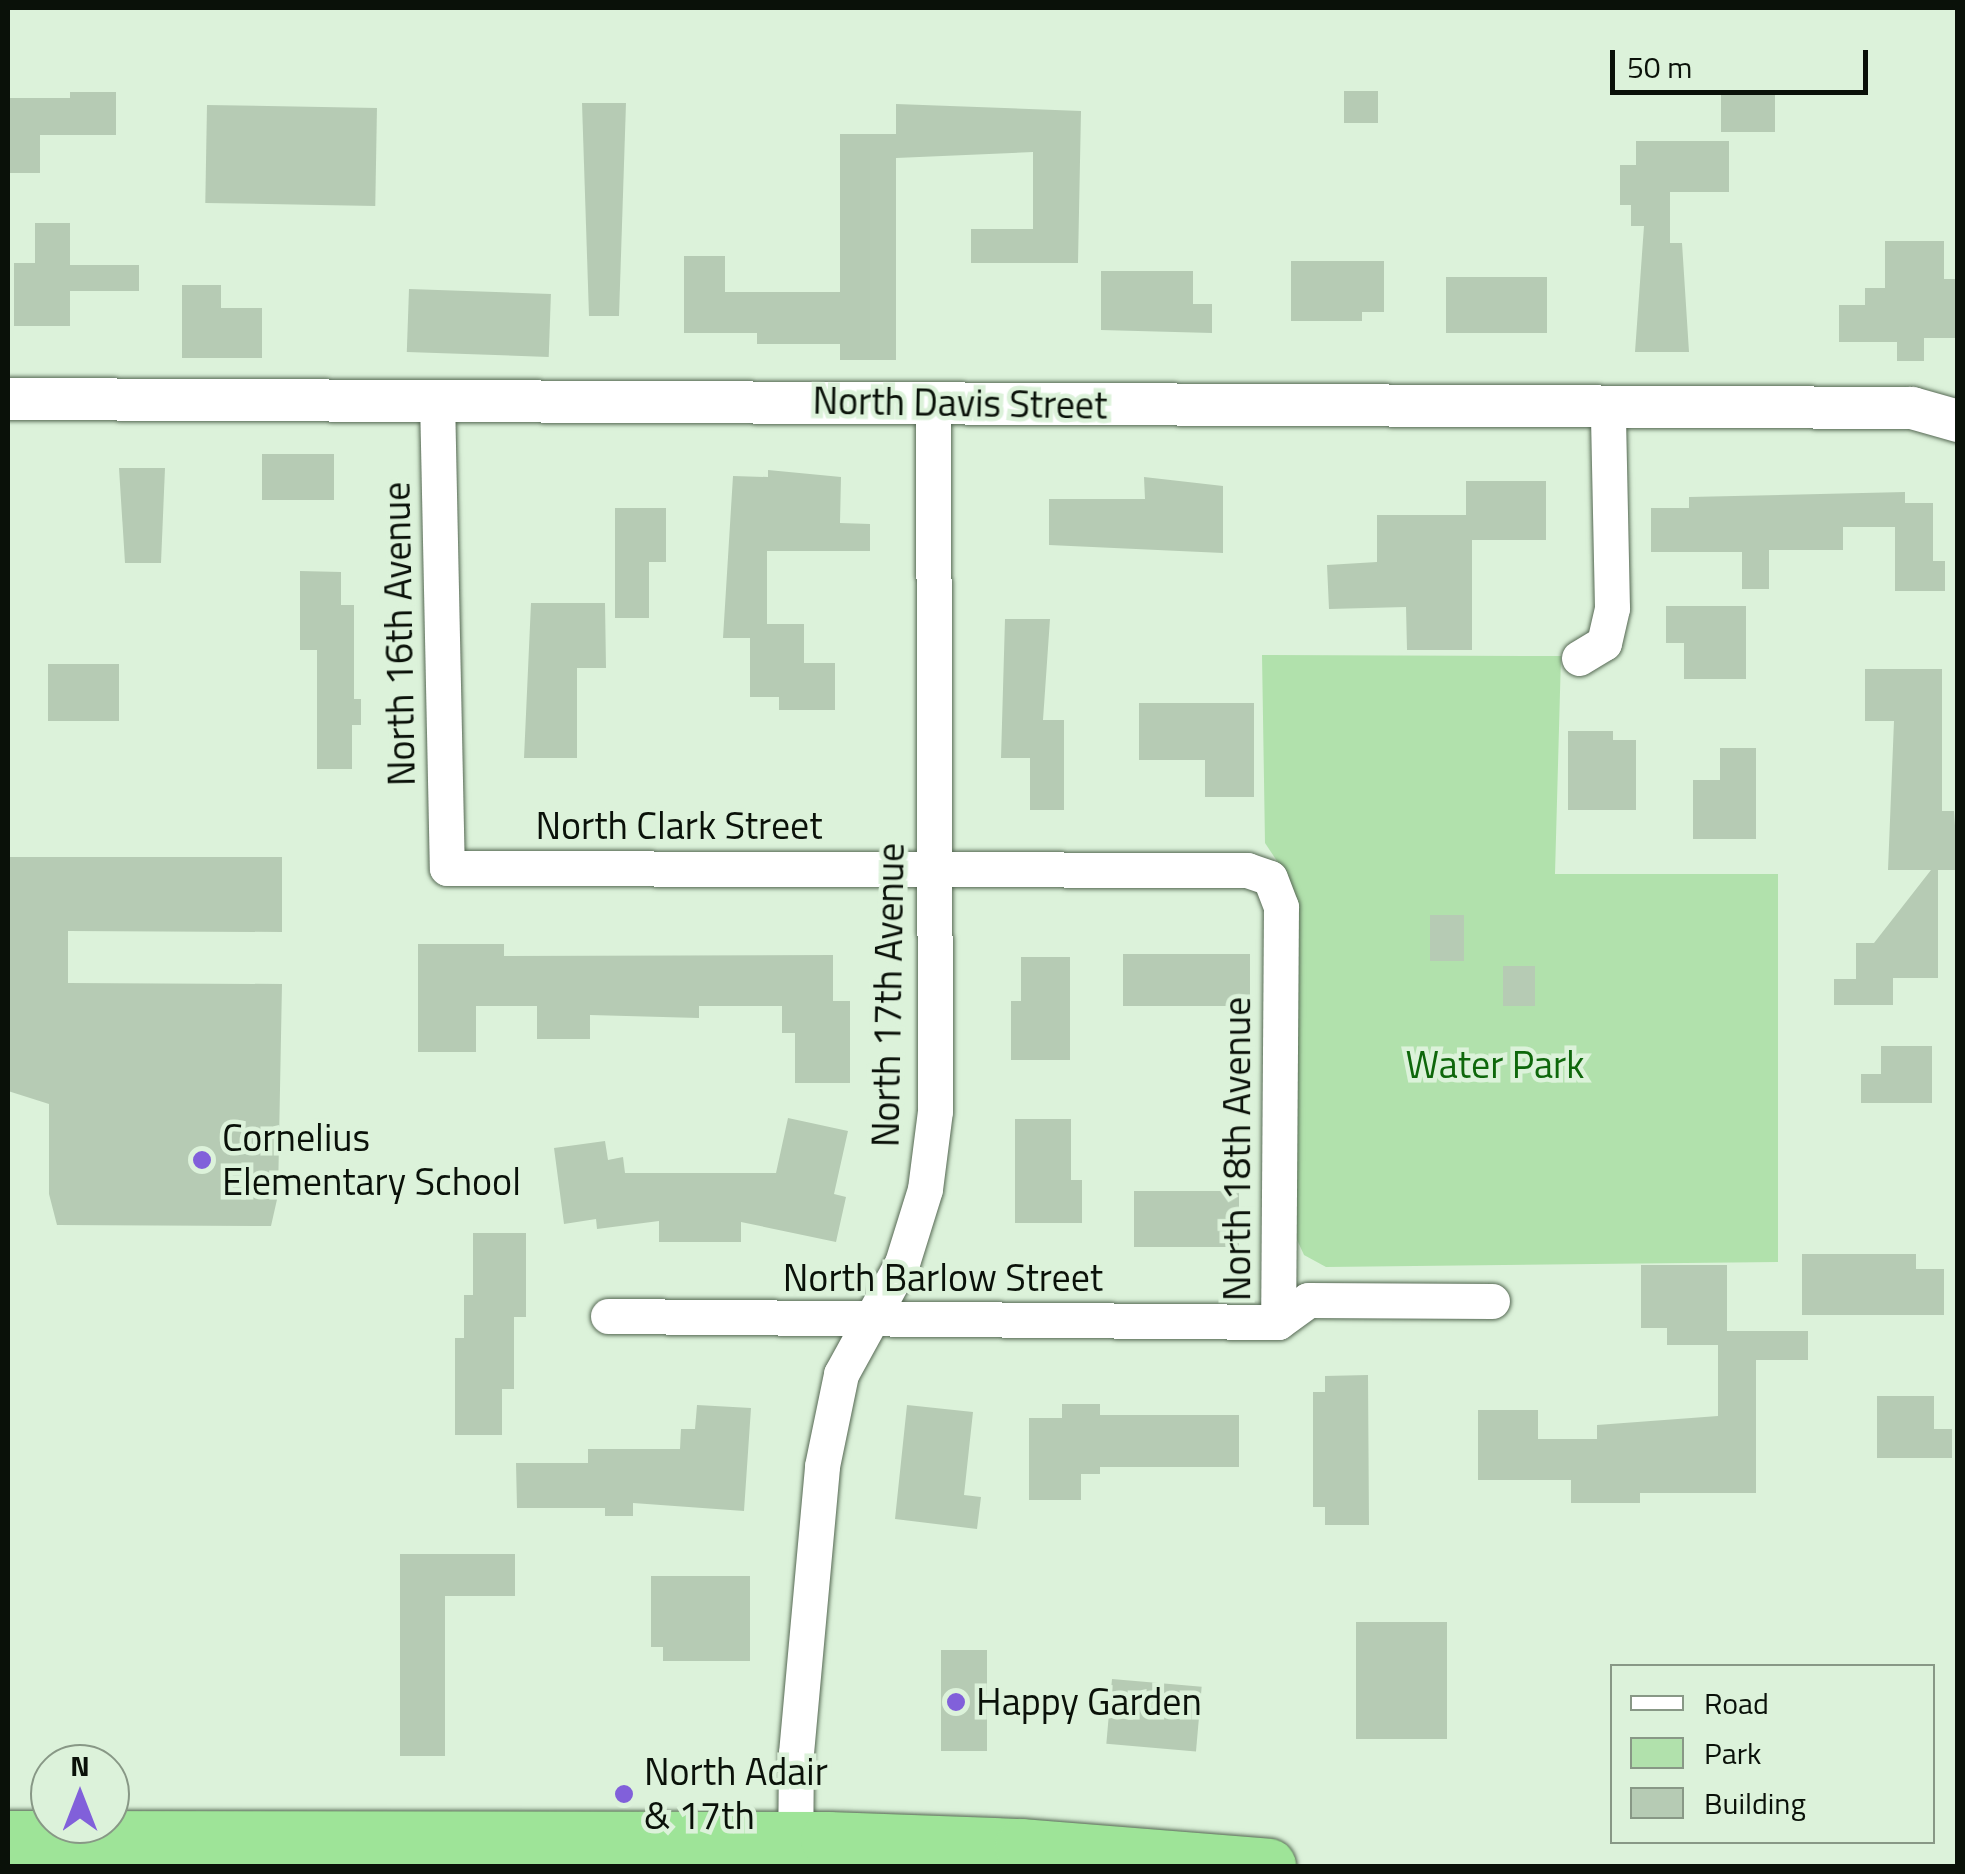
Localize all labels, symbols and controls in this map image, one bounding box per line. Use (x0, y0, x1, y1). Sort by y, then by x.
scale bar (1615, 30, 1872, 92)
text: 50 m (1627, 44, 1692, 90)
street label: North Davis Street (812, 378, 1108, 428)
street label: North 16th Avenue (374, 481, 424, 787)
street label: North Clark Street (536, 803, 822, 849)
street label: North 17th Avenue (863, 842, 913, 1148)
street label: North 18th Avenue (1214, 997, 1260, 1301)
park label: Water Park (1406, 1042, 1584, 1088)
place label: Cornelius Elementary School (222, 1115, 521, 1204)
marker: Cornelius Elementary School (191, 1149, 213, 1171)
street label: North Barlow Street (783, 1255, 1103, 1301)
legend (1610, 1664, 1935, 1844)
place label: Happy Garden (976, 1679, 1202, 1725)
text: Road (1704, 1680, 1769, 1726)
marker: Happy Garden (945, 1691, 967, 1713)
text: Park (1704, 1730, 1761, 1776)
north arrow (30, 1744, 130, 1844)
text: N (70, 1744, 90, 1787)
place label: North Adair & 17th (644, 1749, 828, 1838)
text: Building (1704, 1780, 1806, 1826)
marker: North Adair & 17th (613, 1783, 635, 1805)

